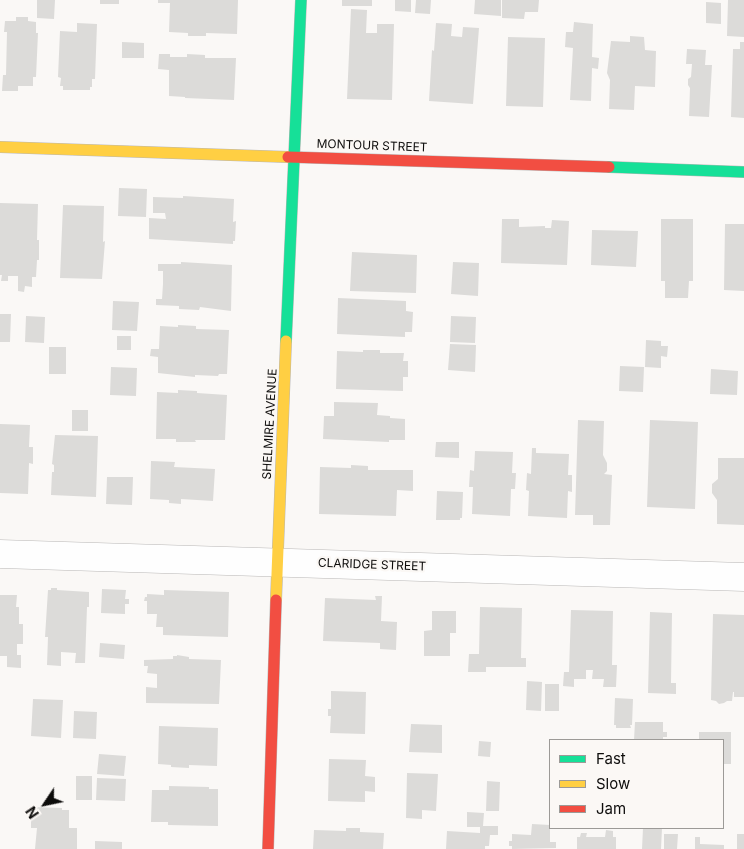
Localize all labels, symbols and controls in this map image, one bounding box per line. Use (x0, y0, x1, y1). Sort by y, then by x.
street label: MONTOUR STREET (316, 137, 428, 155)
street label: SHELMIRE AVENUE (260, 368, 280, 480)
street label: CLARIDGE STREET (318, 556, 426, 574)
legend (549, 739, 724, 829)
text: Fast (596, 749, 626, 768)
text: Slow (596, 774, 630, 793)
north arrow (20, 779, 70, 829)
text: Jam (596, 799, 626, 818)
text: N (22, 803, 42, 822)

